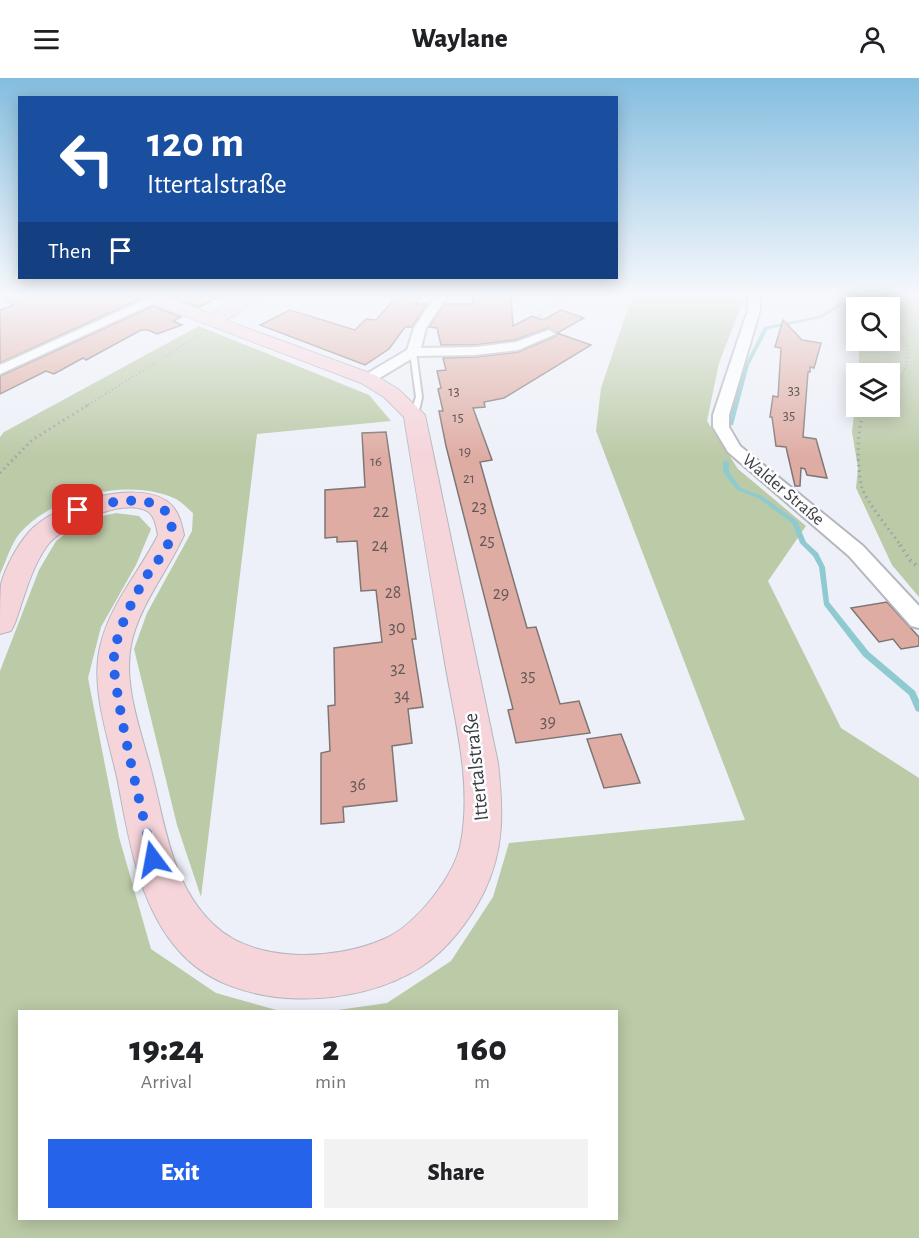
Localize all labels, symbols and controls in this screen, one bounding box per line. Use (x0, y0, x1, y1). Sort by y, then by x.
icon: menu (30, 23, 63, 56)
icon: person (856, 23, 889, 56)
text: Waylane (411, 25, 508, 52)
icon: left (48, 120, 126, 198)
text: 120 m (147, 122, 244, 164)
text: Ittertalstraße (147, 171, 287, 198)
icon: arrive (104, 234, 137, 267)
text: Then (48, 240, 92, 262)
map controls (846, 297, 900, 417)
button: search (846, 297, 900, 351)
button: layers (846, 363, 900, 417)
house number: 33 (788, 383, 800, 398)
house number: 13 (448, 384, 460, 399)
house number: 35 (783, 408, 795, 423)
house number: 15 (452, 410, 464, 425)
house number: 19 (459, 444, 471, 459)
street label: Walder Straße (739, 451, 827, 529)
house number: 16 (370, 454, 382, 469)
house number: 21 (463, 471, 475, 486)
pin (52, 484, 103, 535)
icon: arrive (61, 493, 94, 526)
house number: 23 (471, 498, 487, 516)
house number: 22 (373, 503, 389, 521)
house number: 25 (479, 532, 495, 550)
house number: 24 (372, 537, 389, 555)
house number: 28 (385, 584, 401, 602)
house number: 29 (493, 585, 509, 603)
house number: 30 (389, 619, 405, 637)
house number: 32 (390, 660, 406, 678)
house number: 35 (521, 667, 535, 685)
house number: 34 (394, 687, 410, 705)
street label: Ittertalstraße (460, 712, 492, 822)
house number: 39 (540, 713, 556, 731)
house number: 36 (350, 776, 366, 794)
position arrow (121, 827, 185, 891)
text: 19:24 (129, 1031, 204, 1067)
text: 2 (322, 1031, 339, 1067)
text: 160 (457, 1031, 507, 1067)
text: Arrival (141, 1072, 192, 1092)
text: min (315, 1072, 346, 1092)
text: m (474, 1072, 490, 1092)
button: Exit (48, 1139, 312, 1208)
button: Share (324, 1139, 588, 1208)

